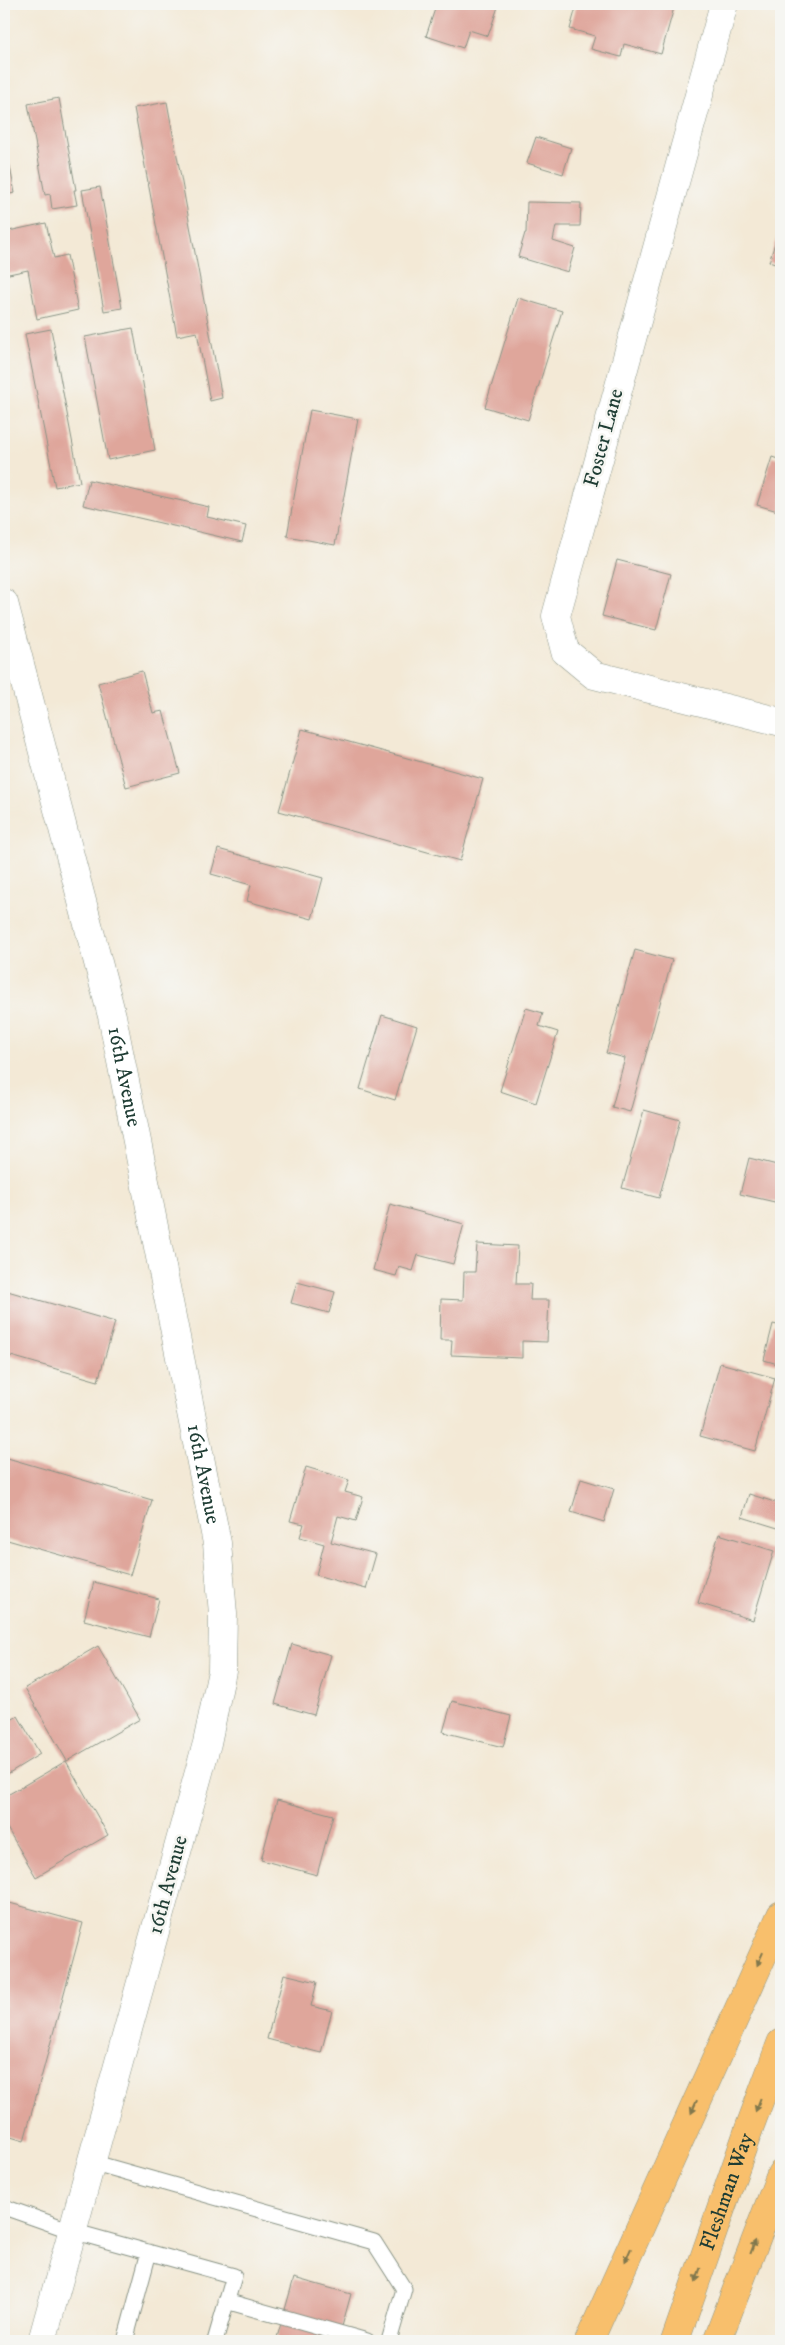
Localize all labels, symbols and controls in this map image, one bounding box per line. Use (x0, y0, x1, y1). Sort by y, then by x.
street label: Foster Lane (578, 386, 630, 490)
street label: 16th Avenue (101, 1025, 147, 1129)
street label: 16th Avenue (181, 1422, 226, 1527)
street label: 16th Avenue (142, 1832, 194, 1937)
one-way arrow (756, 1952, 764, 1966)
one-way arrow (754, 2098, 762, 2113)
one-way arrow (689, 2100, 697, 2114)
street label: Fleshman Way (695, 2129, 760, 2254)
one-way arrow (749, 2239, 757, 2254)
one-way arrow (623, 2248, 631, 2262)
one-way arrow (694, 2268, 702, 2283)

